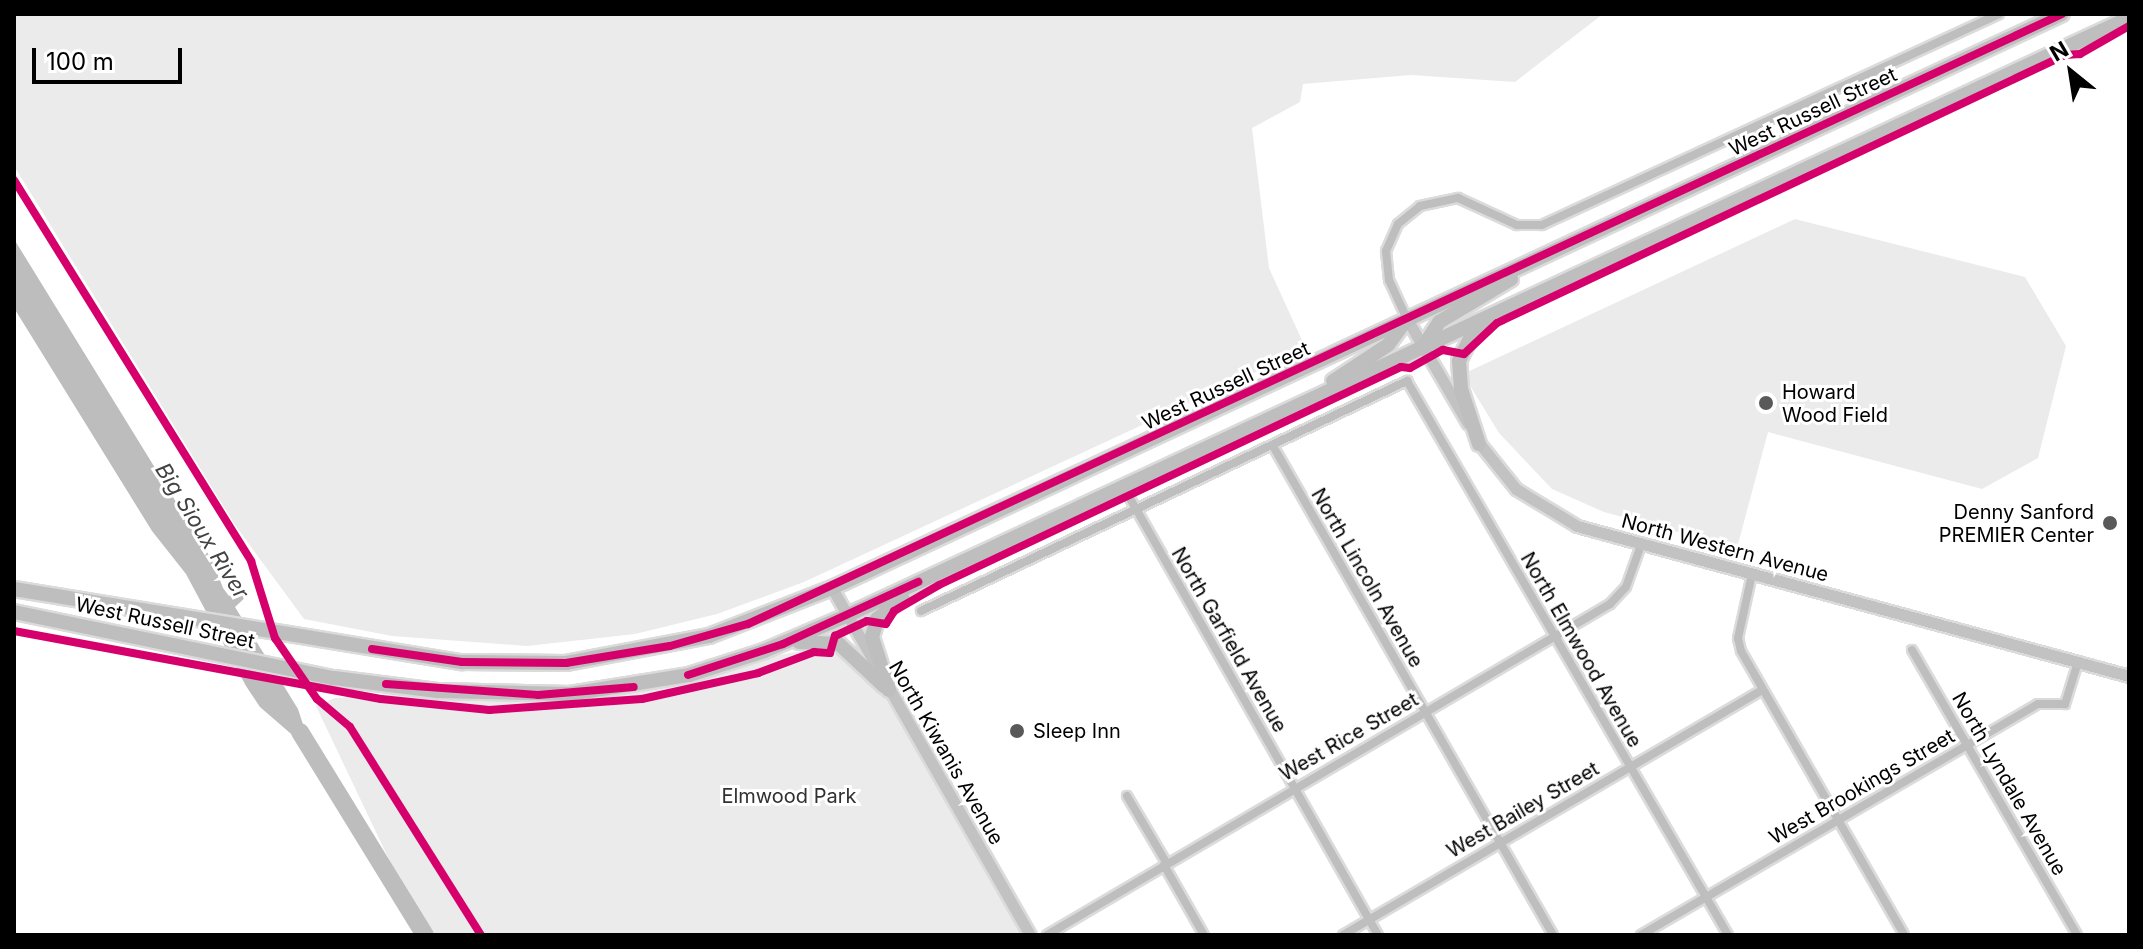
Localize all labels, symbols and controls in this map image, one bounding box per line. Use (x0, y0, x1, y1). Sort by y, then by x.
scale bar (36, 32, 186, 82)
north arrow (2031, 32, 2111, 112)
text: N (2045, 36, 2073, 67)
text: 100 m (46, 47, 114, 76)
street label: West Russell Street (1725, 63, 1901, 161)
street label: West Russell Street (1138, 337, 1314, 435)
place label: Howard Wood Field (1782, 380, 1888, 427)
marker: Howard Wood Field (1757, 394, 1775, 412)
water label: Big Sioux River (150, 458, 254, 604)
street label: North Lincoln Avenue (1306, 484, 1428, 672)
place label: Denny Sanford PREMIER Center (1939, 500, 2094, 547)
street label: North Western Avenue (1619, 509, 1831, 587)
marker: Denny Sanford PREMIER Center (2101, 514, 2119, 532)
street label: North Garfield Avenue (1166, 543, 1292, 737)
street label: North Elmwood Avenue (1515, 548, 1647, 752)
street label: West Russell Street (73, 592, 257, 654)
street label: North Kiwanis Avenue (884, 657, 1008, 849)
street label: West Rice Street (1275, 688, 1423, 786)
street label: North Lyndale Avenue (1947, 688, 2071, 880)
place label: Sleep Inn (1033, 719, 1121, 743)
marker: Sleep Inn (1008, 722, 1026, 740)
street label: West Brookings Street (1765, 724, 1959, 850)
street label: West Bailey Street (1443, 757, 1603, 863)
park label: Elmwood Park (721, 784, 857, 808)

